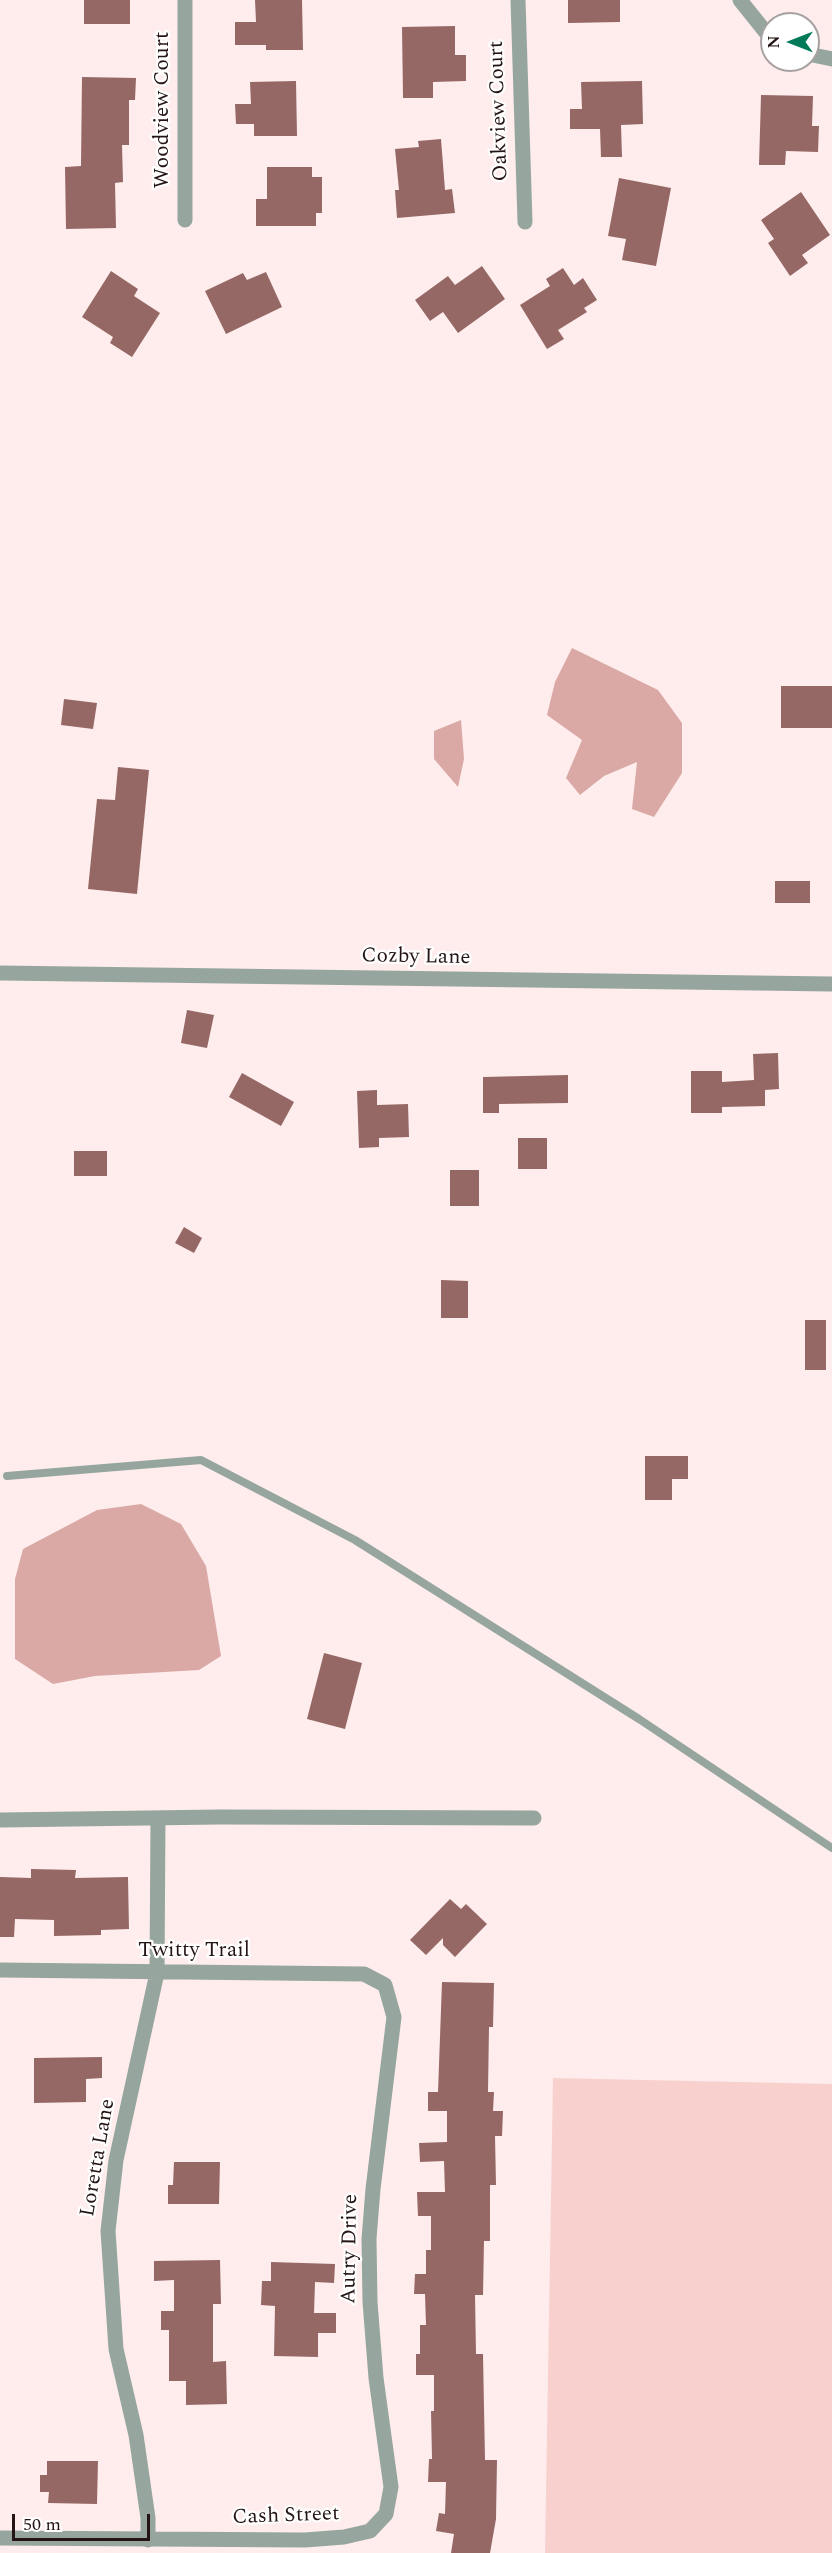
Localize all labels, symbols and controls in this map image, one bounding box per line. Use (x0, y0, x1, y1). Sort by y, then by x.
north arrow (760, 12, 820, 72)
street label: Woodview Court (151, 32, 177, 188)
text: N (762, 35, 786, 49)
street label: Oakview Court (485, 40, 515, 182)
street label: Cozby Lane (361, 944, 471, 972)
street label: Twitty Trail (138, 1939, 250, 1965)
street label: Loretta Lane (76, 2097, 122, 2219)
street label: Autry Drive (337, 2194, 365, 2304)
scale bar (15, 2502, 153, 2540)
street label: Cash Street (232, 2503, 340, 2531)
text: 50 m (23, 2511, 61, 2538)

